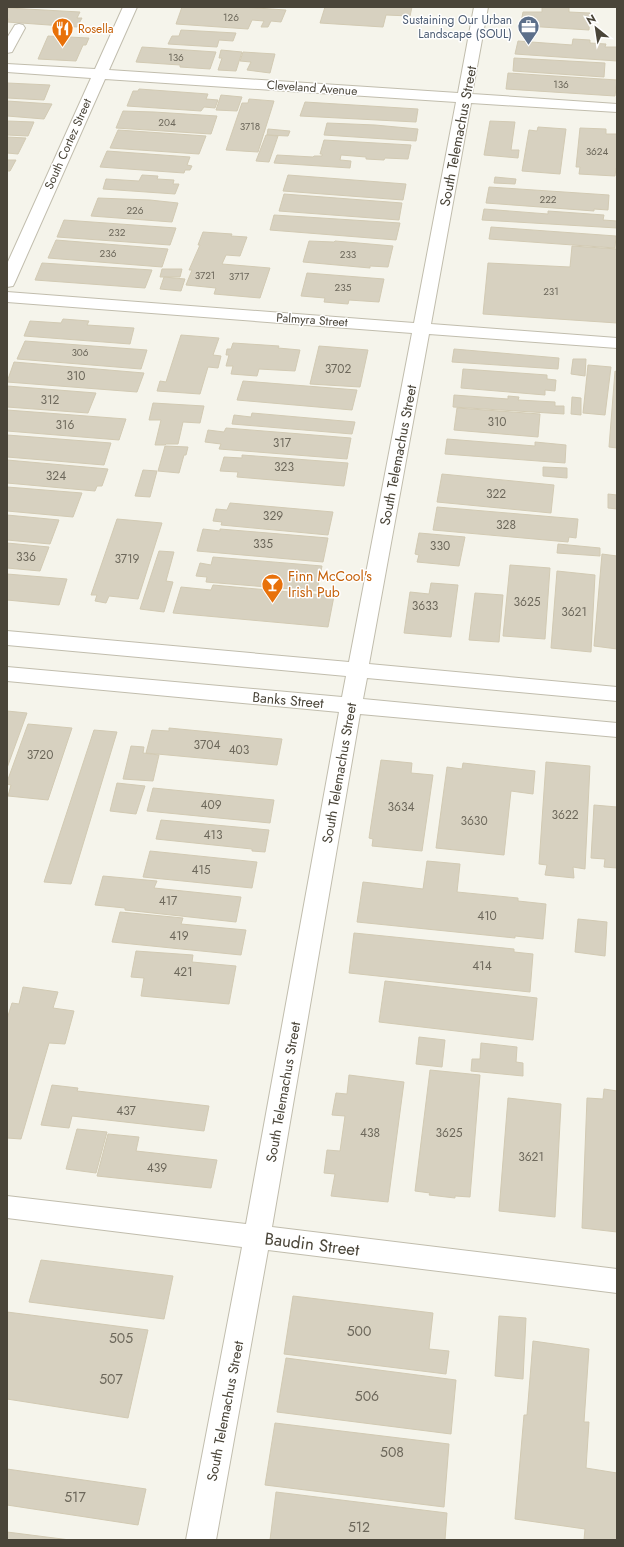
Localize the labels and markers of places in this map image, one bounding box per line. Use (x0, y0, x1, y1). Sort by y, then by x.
place label: Sustaining Our Urban Landscape (SOUL) (402, 11, 512, 43)
office icon: Sustaining Our Urban Landscape (SOUL) (515, 14, 541, 47)
restaurant icon: Rosella (49, 16, 75, 49)
place label: Rosella (78, 20, 114, 38)
place label: Finn McCool's Irish Pub (288, 566, 372, 602)
bar icon: Finn McCool's Irish Pub (259, 571, 285, 604)

